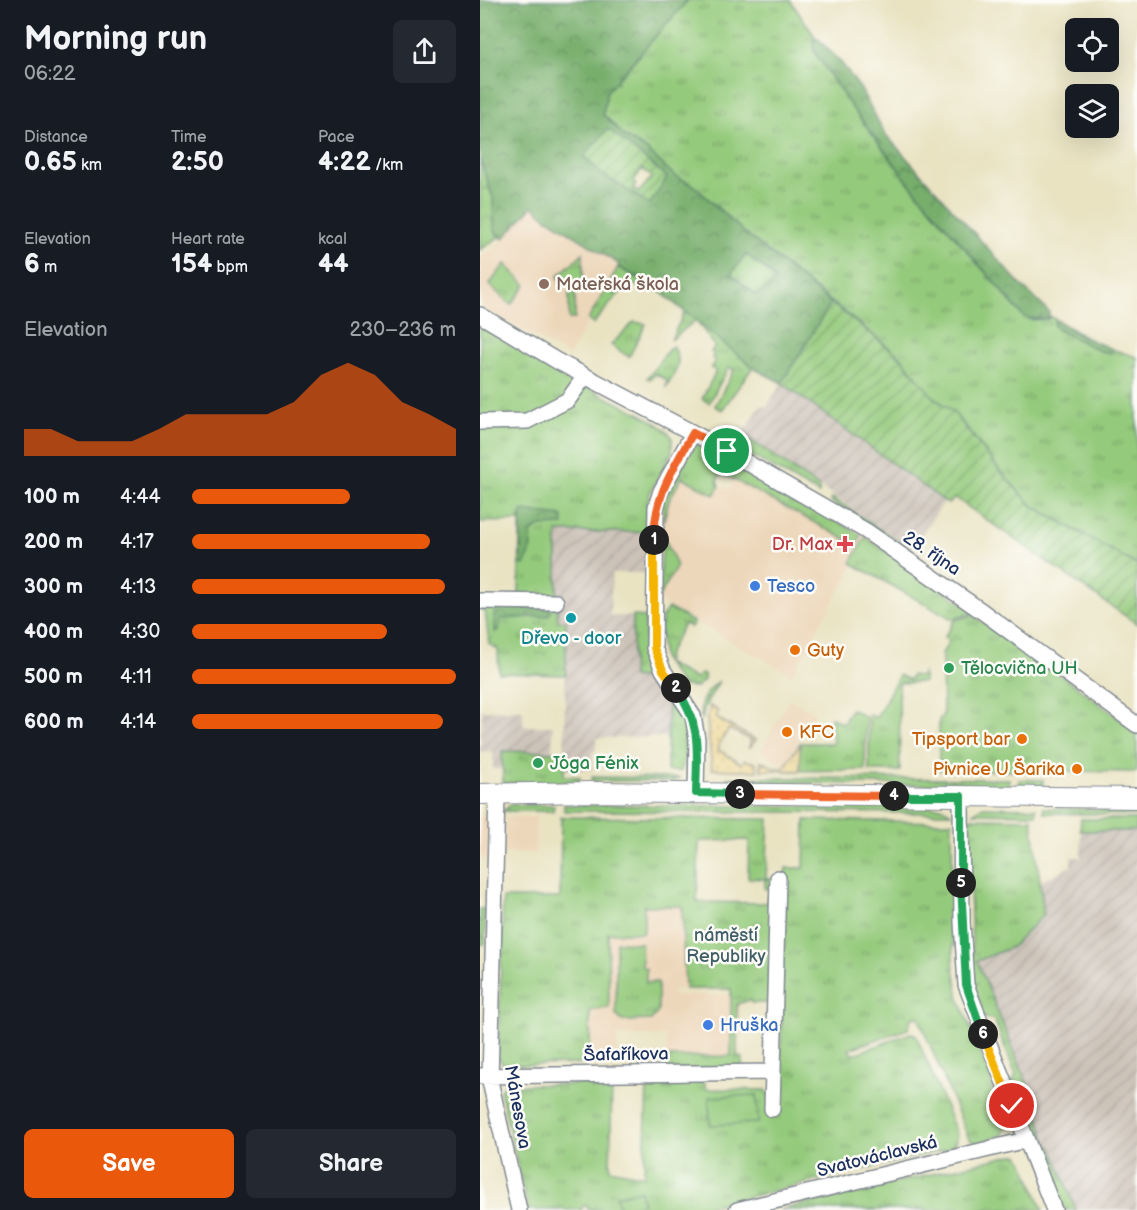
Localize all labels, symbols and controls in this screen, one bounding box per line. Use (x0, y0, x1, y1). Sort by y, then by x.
map controls (1065, 18, 1119, 138)
button: locate (1065, 18, 1119, 72)
text: Morning run (24, 19, 207, 59)
button: share (393, 20, 456, 83)
text: 06:22 (24, 62, 76, 86)
button: layers (1065, 84, 1119, 138)
text: Distance (24, 128, 88, 147)
text: Time (171, 128, 206, 147)
text: Pace (318, 128, 354, 147)
text: 0.65 (24, 147, 77, 178)
text: 2:50 (171, 147, 224, 178)
text: 4:22 (318, 147, 371, 178)
text: km (77, 156, 102, 175)
text: /km (371, 156, 403, 175)
text: Elevation (24, 230, 91, 249)
text: Heart rate (171, 230, 245, 249)
text: kcal (318, 230, 347, 249)
text: 6 (24, 249, 40, 280)
text: 154 (171, 249, 212, 280)
text: 44 (318, 249, 349, 280)
text: m (40, 258, 57, 277)
text: bpm (212, 258, 248, 277)
place label: Mateřská škola (556, 274, 679, 295)
marker: Mateřská škola (537, 277, 551, 291)
text: Elevation (24, 318, 107, 342)
text: 230–236 m (350, 318, 456, 342)
pin (701, 425, 752, 476)
icon: arrive (710, 434, 743, 467)
text: 100 m (24, 485, 80, 509)
text: 4:44 (120, 485, 161, 509)
pin: 1 (639, 525, 669, 555)
street label: 28. října (899, 527, 964, 580)
text: 200 m (24, 530, 83, 554)
text: 4:17 (120, 530, 154, 554)
text: 1 (651, 530, 657, 549)
place label: Dr. Max (772, 534, 834, 555)
marker: Dr. Max (838, 537, 852, 551)
text: 300 m (24, 575, 83, 599)
text: 4:13 (120, 575, 156, 599)
place label: Tesco (767, 576, 815, 597)
marker: Tesco (748, 579, 762, 593)
marker: Dřevo - door (564, 611, 578, 625)
text: 400 m (24, 620, 83, 644)
text: 4:30 (120, 620, 160, 644)
place label: Dřevo - door (521, 628, 622, 649)
place label: Guty (807, 640, 845, 661)
marker: Guty (788, 643, 802, 657)
place label: Tělocvična UH (961, 658, 1078, 679)
marker: Tělocvična UH (942, 661, 956, 675)
text: 500 m (24, 665, 83, 689)
text: 4:11 (120, 665, 152, 689)
pin: 2 (661, 673, 691, 703)
text: 2 (671, 678, 681, 697)
text: 600 m (24, 710, 84, 734)
text: 4:14 (120, 710, 156, 734)
place label: KFC (799, 722, 834, 743)
marker: KFC (780, 725, 794, 739)
place label: Tipsport bar (912, 729, 1010, 750)
marker: Tipsport bar (1015, 732, 1029, 746)
place label: Jóga Fénix (550, 753, 639, 774)
marker: Jóga Fénix (531, 756, 545, 770)
place label: Pivnice U Šarika (933, 758, 1065, 780)
marker: Pivnice U Šarika (1070, 762, 1084, 776)
pin: 3 (725, 779, 755, 809)
pin: 4 (879, 781, 909, 811)
text: 3 (735, 784, 745, 803)
text: 4 (889, 786, 899, 805)
pin: 5 (946, 868, 976, 898)
text: 5 (956, 873, 966, 892)
park label: náměstí Republiky (686, 925, 767, 967)
place label: Hruška (720, 1015, 778, 1036)
marker: Hruška (701, 1018, 715, 1032)
pin: 6 (968, 1019, 998, 1049)
text: 6 (978, 1024, 988, 1043)
street label: Šafaříkova (583, 1042, 669, 1066)
street label: Mánesova (500, 1064, 535, 1150)
pin (986, 1080, 1037, 1131)
icon: check (995, 1089, 1028, 1122)
button: Save (24, 1129, 234, 1198)
button: Share (246, 1129, 456, 1198)
street label: Svatováclavská (815, 1131, 939, 1182)

